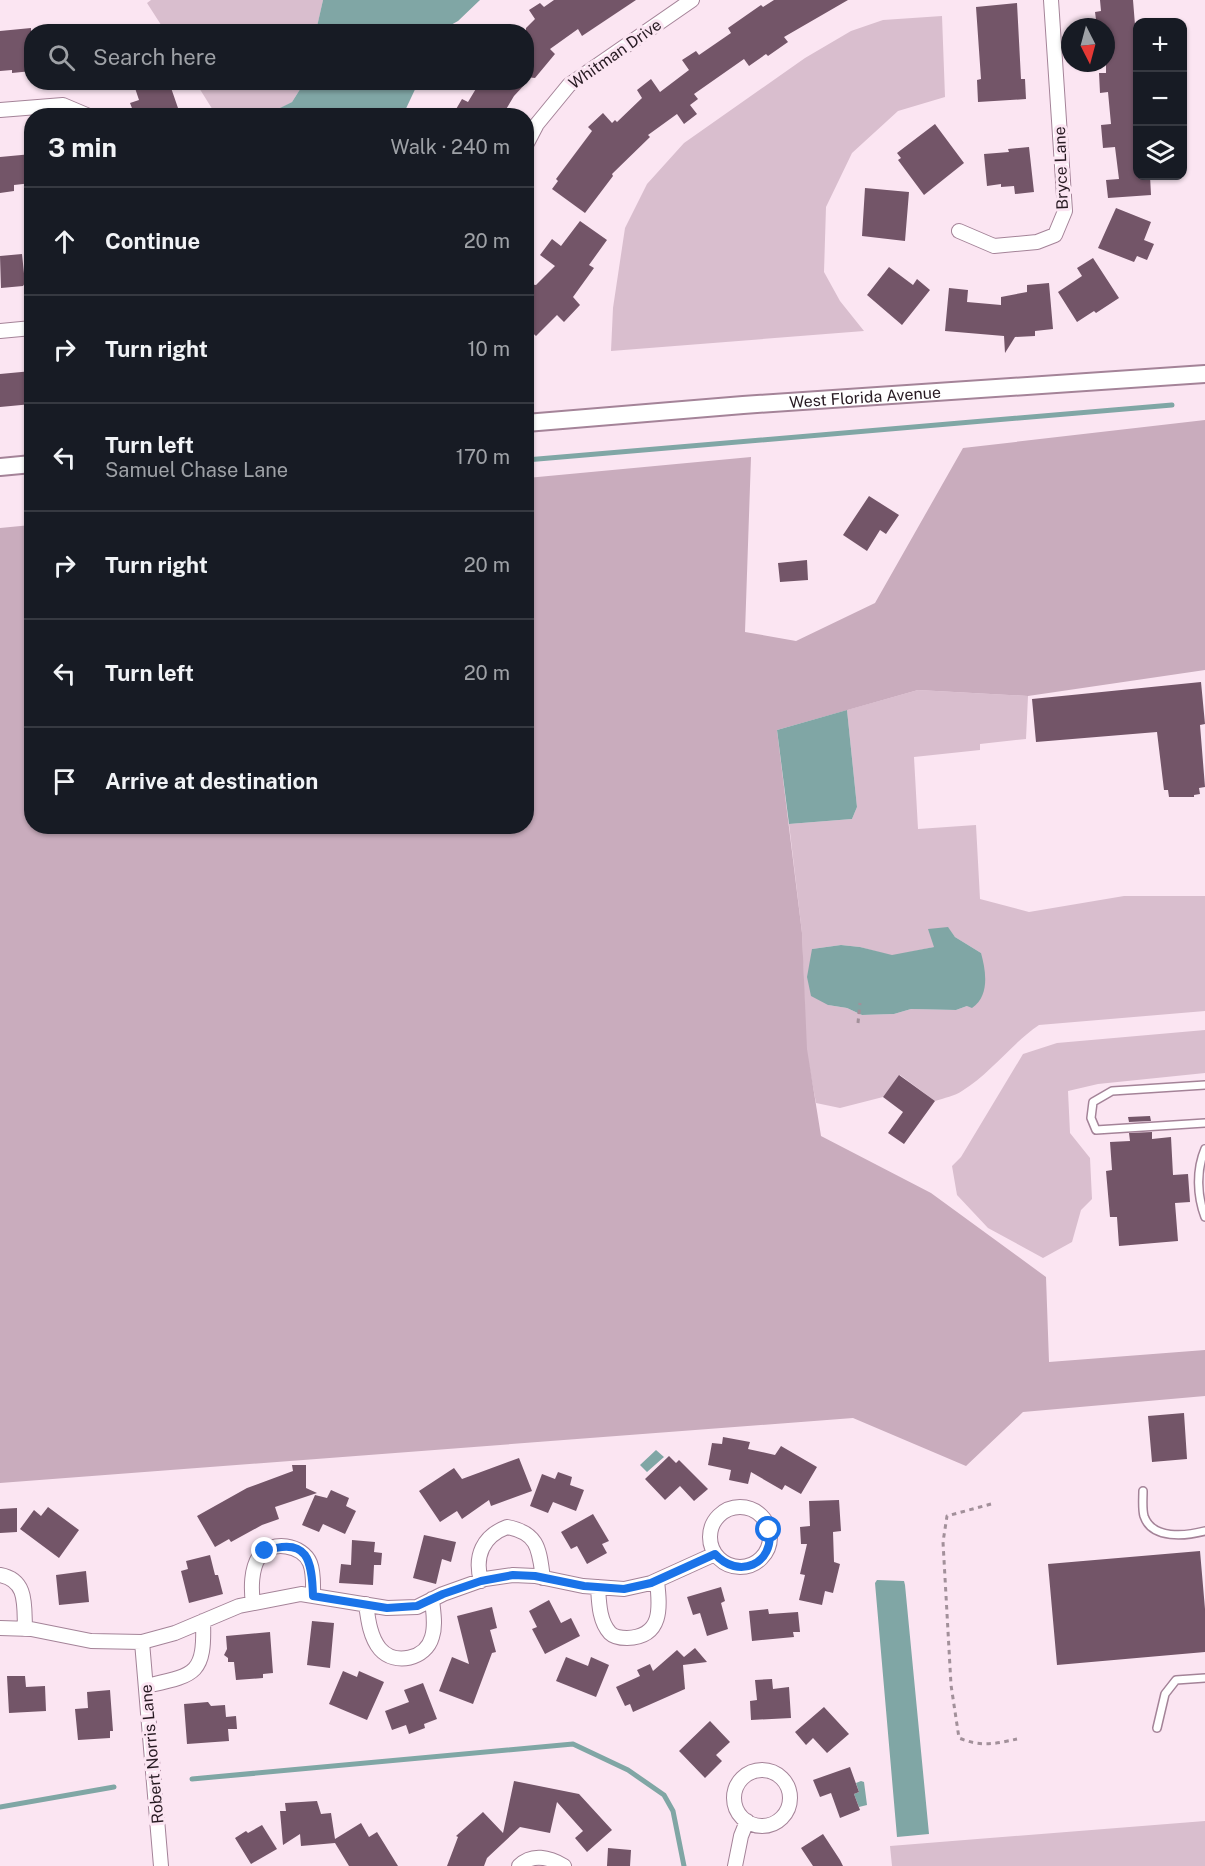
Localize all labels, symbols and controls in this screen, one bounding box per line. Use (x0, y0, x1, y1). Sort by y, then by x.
street label: Whitman Drive (565, 15, 665, 93)
north arrow (1061, 18, 1115, 72)
map controls (1133, 18, 1187, 180)
button: + (1133, 18, 1187, 72)
search box (24, 24, 534, 90)
icon: search (45, 41, 78, 74)
text: Search here (93, 44, 217, 70)
button: − (1133, 72, 1187, 126)
street label: Bryce Lane (1050, 126, 1072, 210)
button: layers (1133, 126, 1187, 180)
text: 3 min (48, 132, 117, 163)
text: Walk · 240 m (390, 135, 510, 159)
icon: ahead (48, 225, 81, 258)
text: Continue (105, 228, 200, 254)
text: 20 m (464, 229, 510, 253)
icon: right (48, 333, 81, 366)
text: Turn right (105, 336, 208, 362)
text: 10 m (467, 337, 510, 361)
street label: West Florida Avenue (788, 382, 942, 411)
text: Turn left (105, 432, 194, 458)
icon: left (48, 441, 81, 474)
text: 170 m (456, 445, 510, 469)
text: Samuel Chase Lane (105, 458, 288, 482)
icon: right (48, 549, 81, 582)
text: Turn right (105, 552, 208, 578)
text: 20 m (464, 553, 510, 577)
icon: left (48, 657, 81, 690)
text: Turn left (105, 660, 194, 686)
text: 20 m (464, 661, 510, 685)
icon: arrive (48, 765, 81, 798)
text: Arrive at destination (105, 768, 318, 794)
route start (755, 1516, 781, 1542)
route end (251, 1537, 277, 1563)
street label: Robert Norris Lane (136, 1684, 168, 1824)

